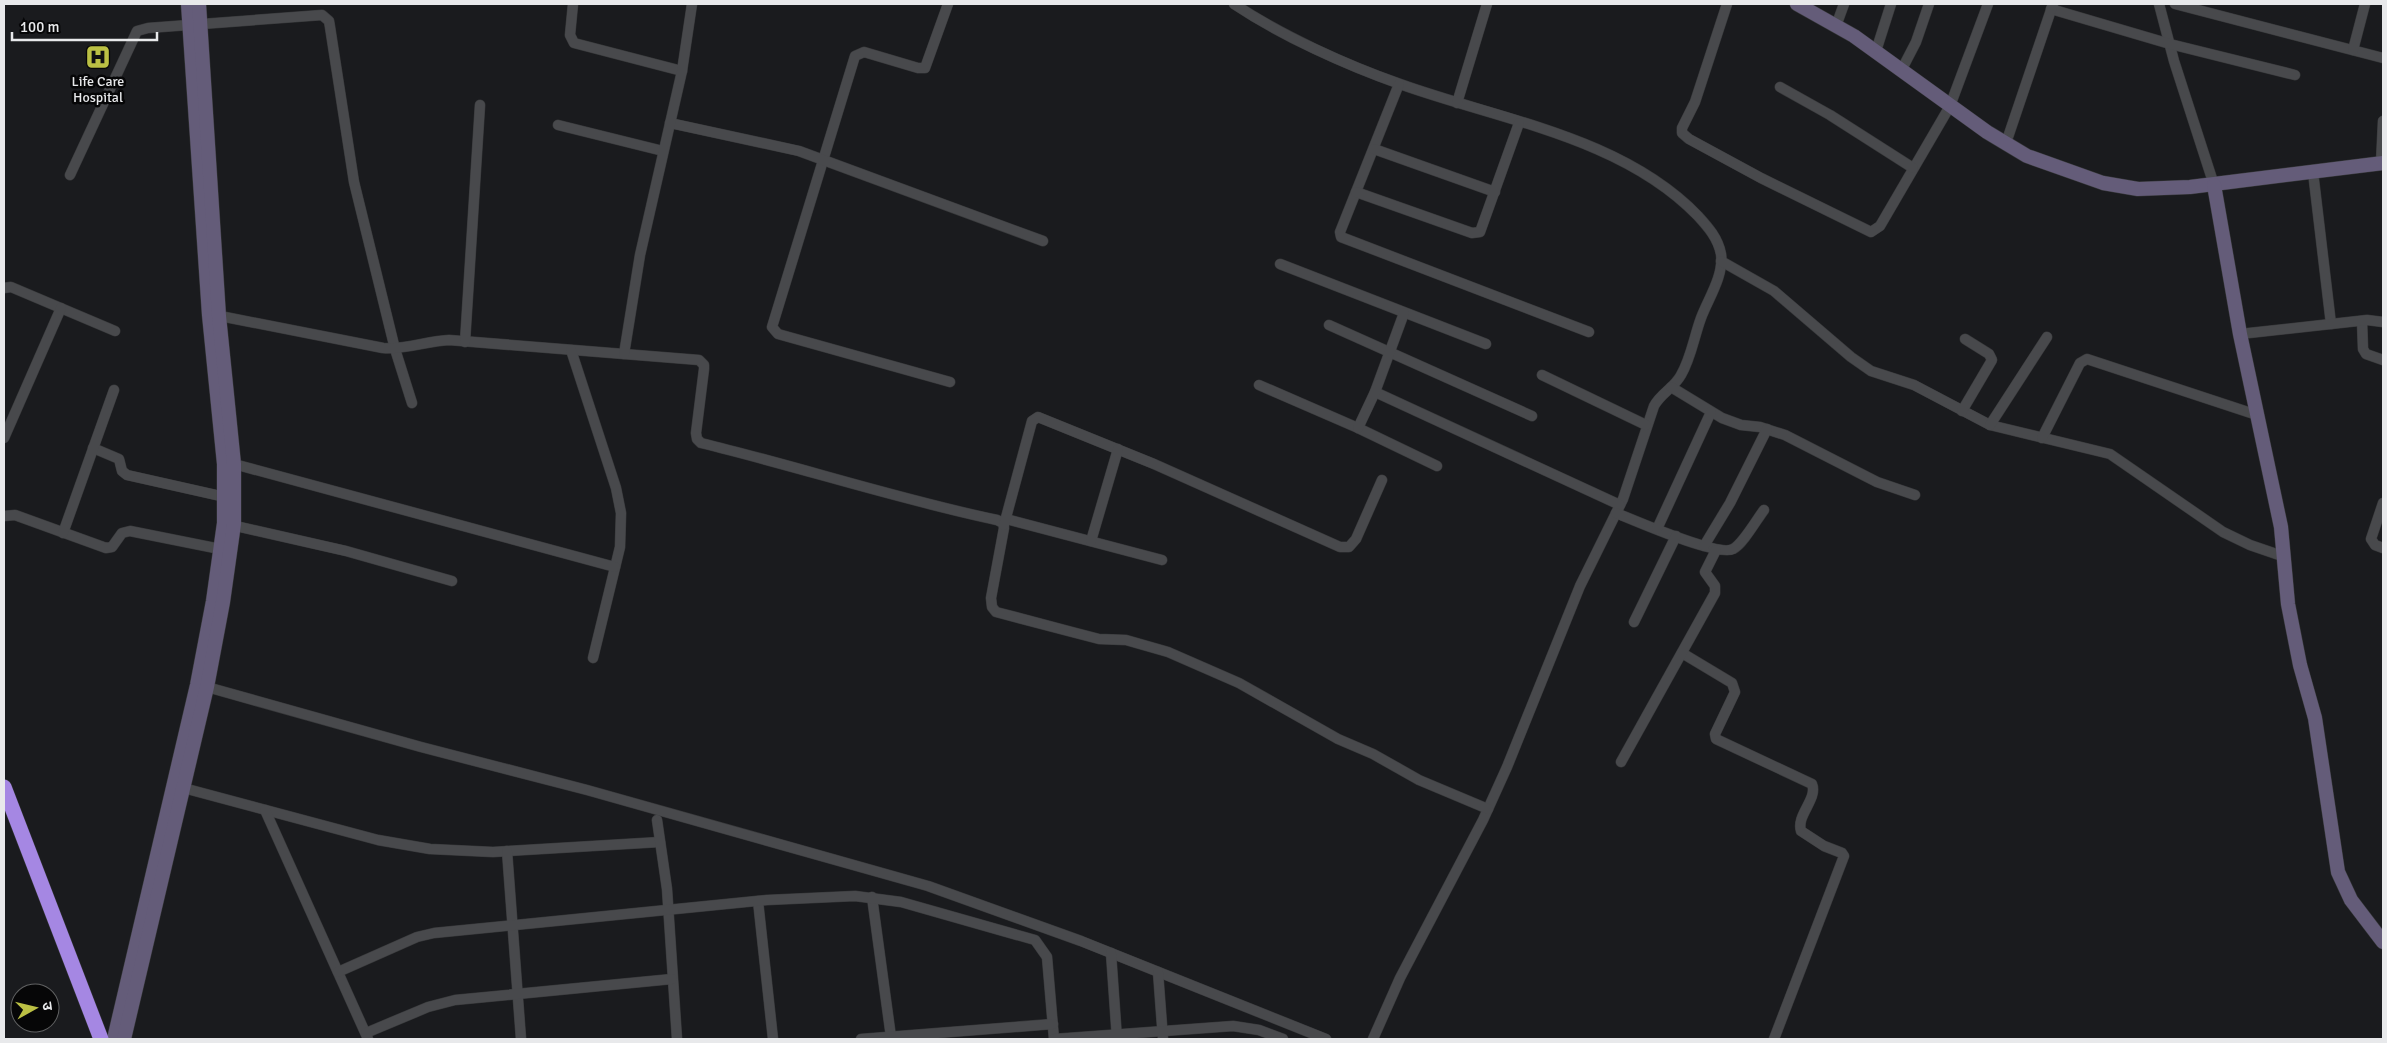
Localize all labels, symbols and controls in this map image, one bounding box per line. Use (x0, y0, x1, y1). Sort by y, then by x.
scale bar (12, 10, 158, 42)
text: 100 m (20, 18, 60, 36)
hospital icon: Life Care Hospital (85, 44, 111, 70)
place label: Life Care Hospital (72, 73, 124, 106)
north arrow (10, 983, 60, 1033)
text: उ (38, 1001, 56, 1012)

